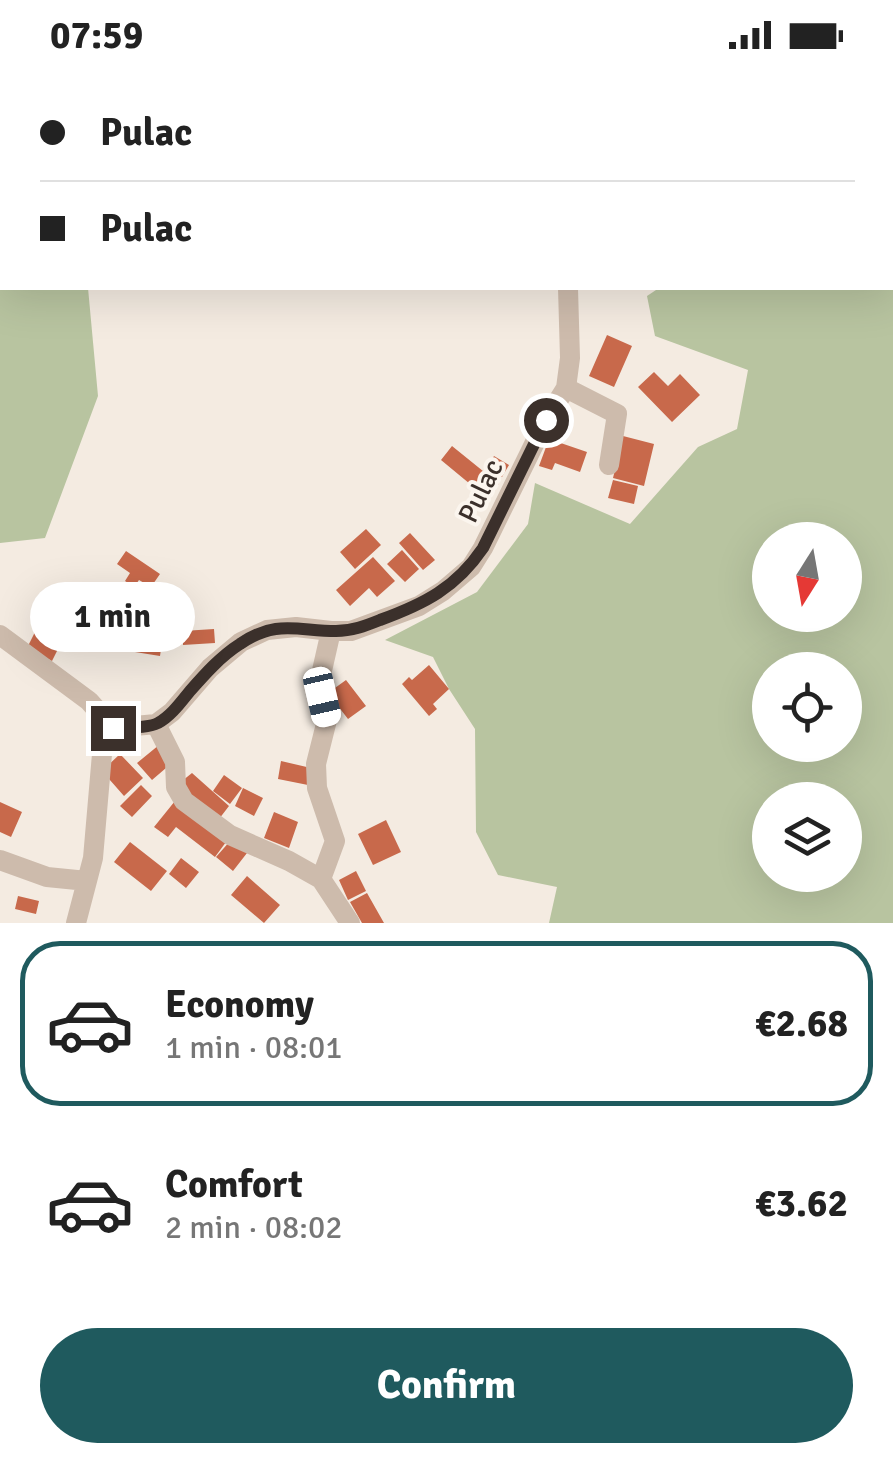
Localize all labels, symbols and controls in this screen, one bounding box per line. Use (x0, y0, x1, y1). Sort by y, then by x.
text: 07:59 (50, 12, 143, 59)
text: Pulac (100, 109, 192, 156)
text: Pulac (100, 205, 192, 252)
route start (524, 398, 569, 443)
street label: Pulac (451, 454, 511, 528)
north arrow (752, 522, 862, 632)
map controls (752, 522, 862, 892)
callout: 1 min (31, 583, 196, 653)
text: 1 min (74, 597, 151, 636)
button: locate (752, 652, 862, 762)
car (301, 664, 343, 730)
route end (91, 706, 136, 751)
button: layers (752, 782, 862, 892)
icon: car (45, 979, 135, 1069)
text: Economy (165, 981, 314, 1028)
text: €2.68 (755, 1000, 848, 1047)
text: 1 min · 08:01 (165, 1028, 343, 1067)
icon: car (45, 1159, 135, 1249)
text: Comfort (165, 1161, 303, 1208)
text: €3.62 (755, 1180, 848, 1227)
text: 2 min · 08:02 (165, 1208, 343, 1247)
button: Confirm (40, 1328, 853, 1443)

